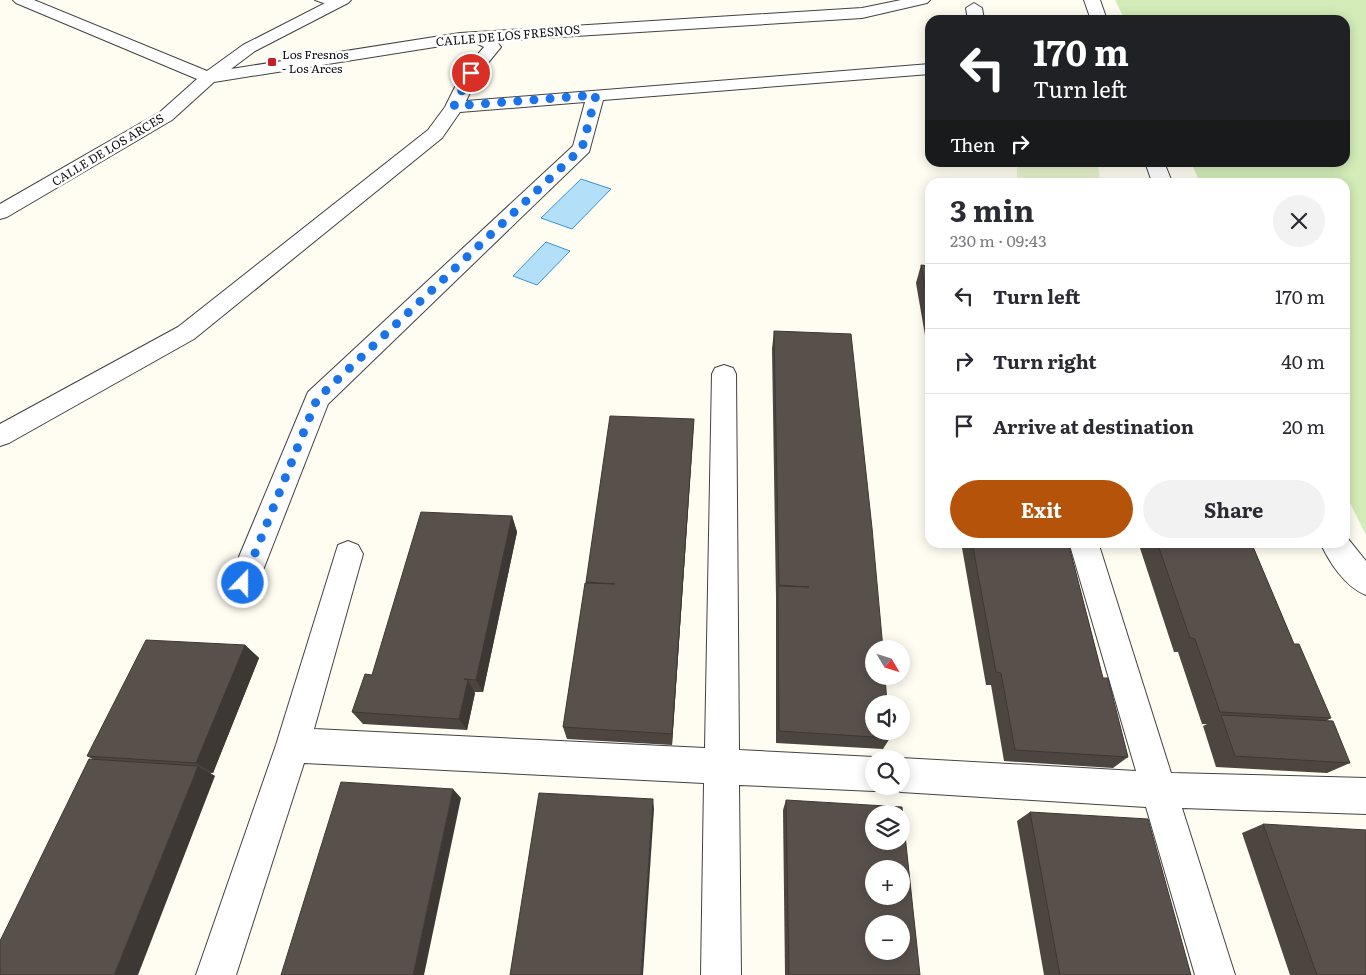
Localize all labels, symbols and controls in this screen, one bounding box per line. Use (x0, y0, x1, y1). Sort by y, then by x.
street label: CALLE DE LOS FRESNOS (435, 20, 581, 50)
text: 170 m (1033, 25, 1129, 77)
icon: left (950, 35, 1015, 100)
place label: Los Fresnos - Los Arces (282, 45, 349, 77)
pin (450, 52, 492, 94)
marker: Los Fresnos - Los Arces (266, 56, 278, 68)
icon: arrive (457, 59, 485, 87)
text: Turn left (1033, 72, 1127, 105)
street label: CALLE DE LOS ARCES (48, 108, 167, 190)
text: Then (950, 130, 996, 158)
icon: right (1006, 130, 1034, 158)
text: 3 min (950, 187, 1034, 231)
button: close (1273, 195, 1325, 247)
text: 230 m · 09:43 (950, 228, 1047, 252)
icon: left (950, 282, 978, 310)
text: Turn left (993, 282, 1080, 310)
text: 170 m (1275, 282, 1325, 310)
icon: right (950, 347, 978, 375)
text: Turn right (993, 347, 1097, 375)
text: 40 m (1281, 347, 1325, 375)
icon: arrive (950, 412, 978, 440)
text: Arrive at destination (993, 412, 1194, 440)
text: 20 m (1282, 412, 1325, 440)
button: Exit (950, 480, 1133, 538)
button: Share (1143, 480, 1325, 538)
position arrow (216, 556, 268, 608)
north arrow (865, 640, 910, 685)
map controls (865, 640, 910, 960)
button: sound (865, 695, 910, 740)
button: search (865, 750, 910, 795)
button: layers (865, 805, 910, 850)
button: + (865, 860, 910, 905)
button: − (865, 915, 910, 960)

